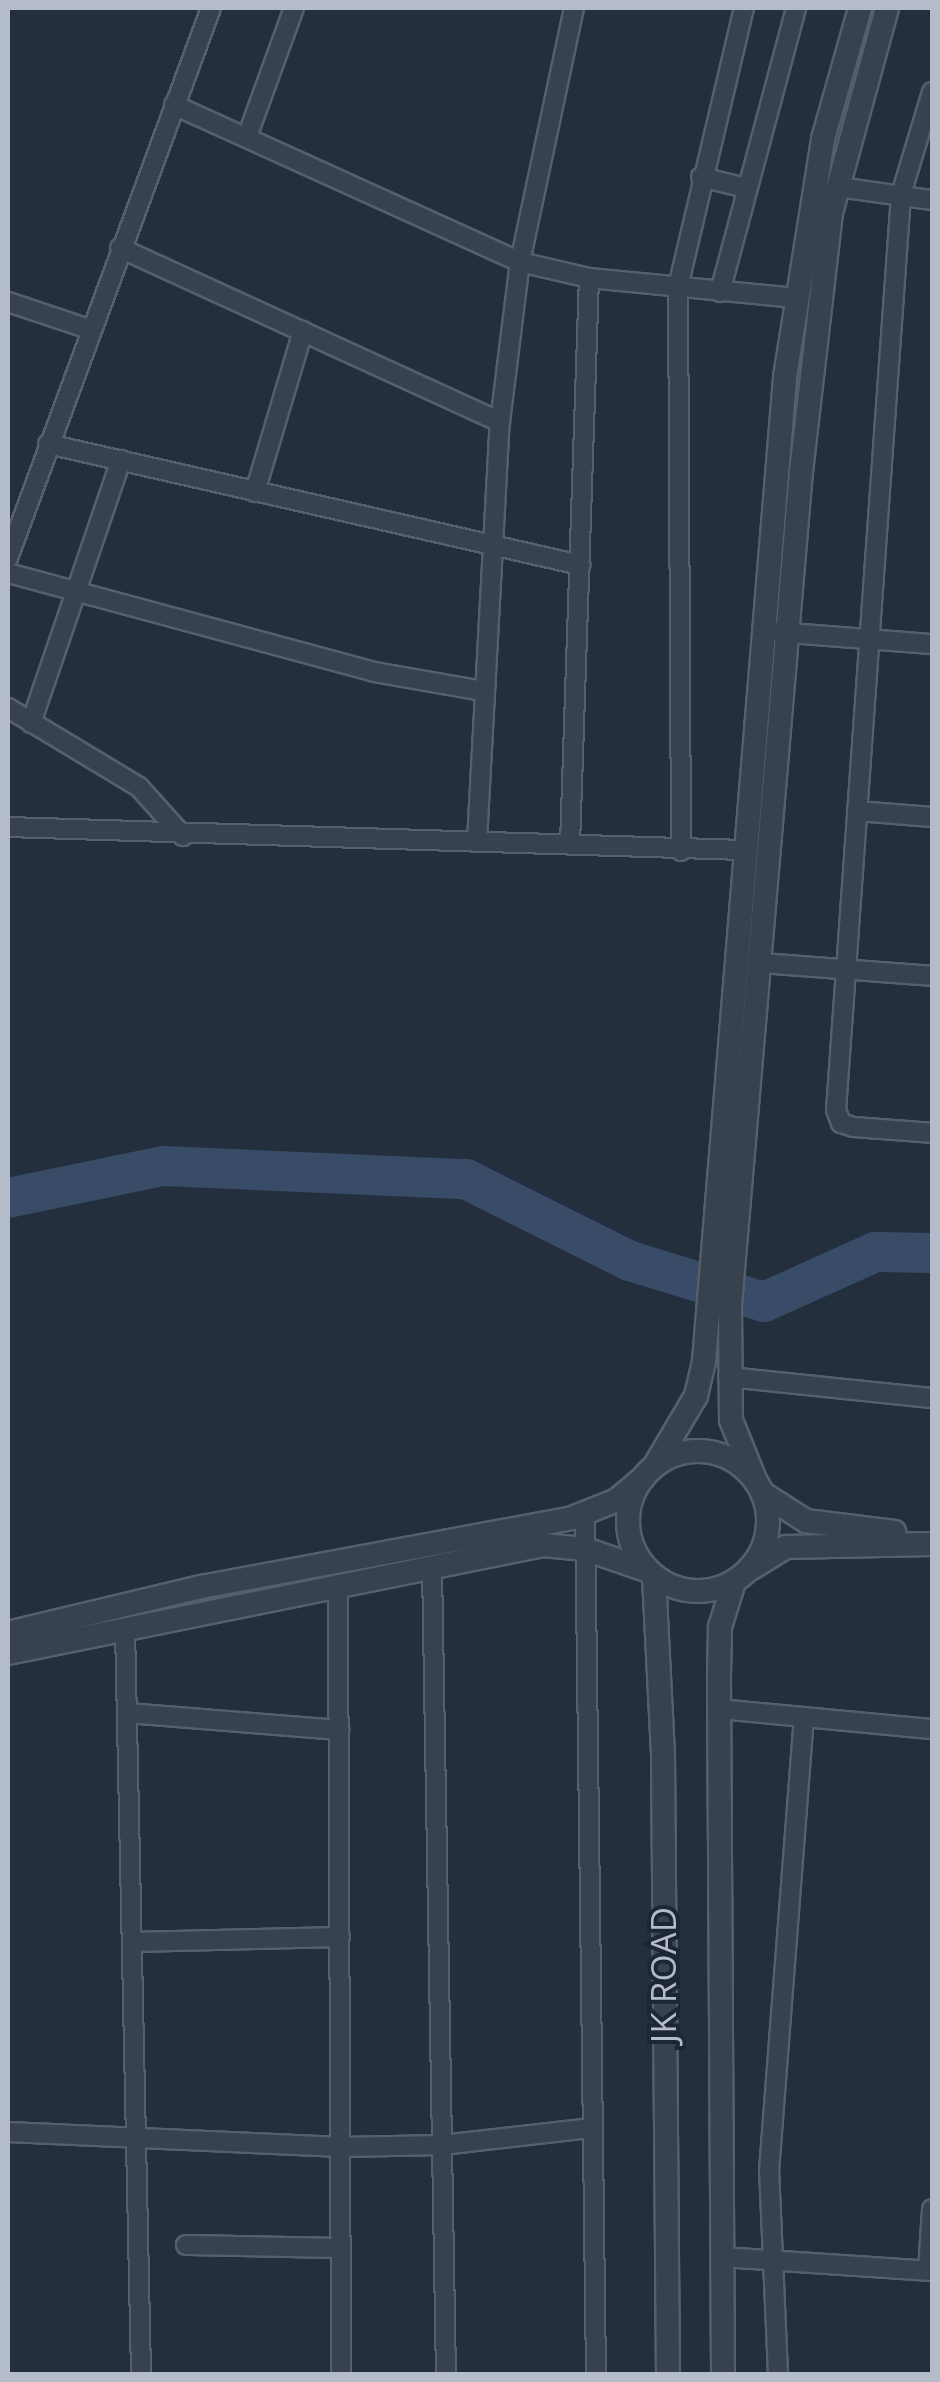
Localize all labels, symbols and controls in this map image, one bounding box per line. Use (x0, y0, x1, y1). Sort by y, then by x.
street label: JK ROAD (642, 1907, 684, 2043)

